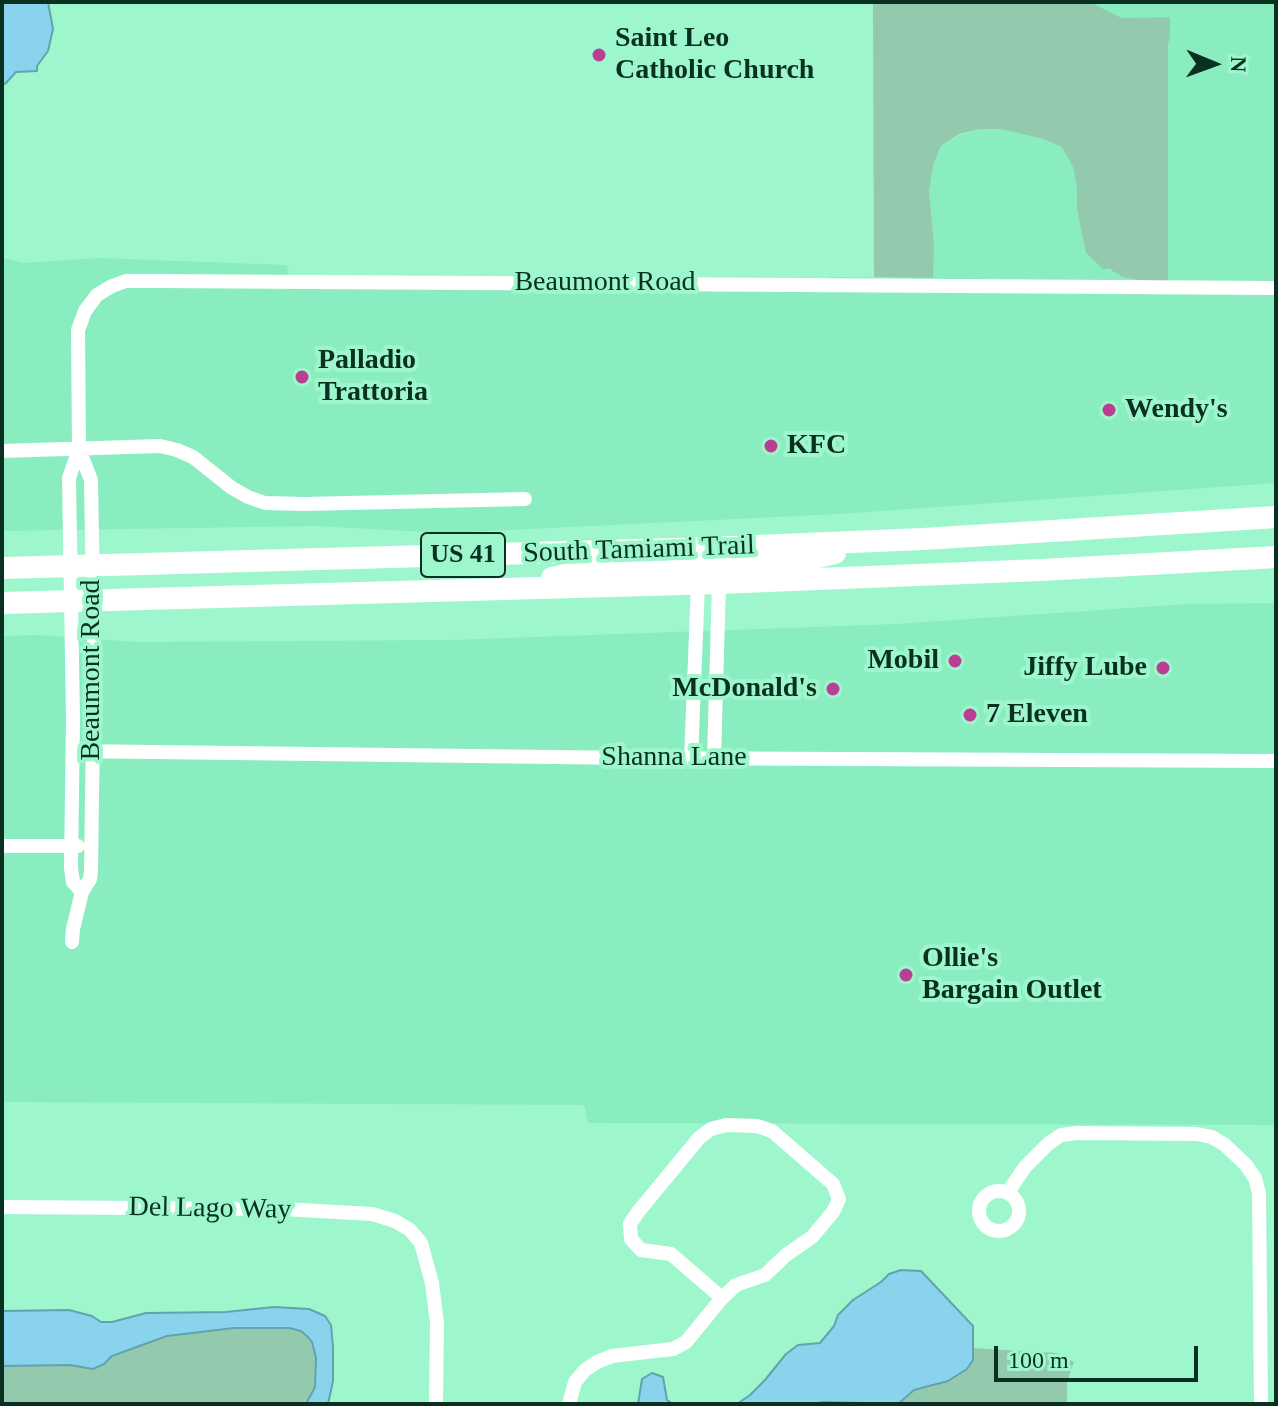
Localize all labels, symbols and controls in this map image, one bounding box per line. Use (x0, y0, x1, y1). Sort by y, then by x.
place label: Saint Leo Catholic Church (615, 22, 814, 88)
north arrow (1174, 24, 1254, 104)
marker: Saint Leo Catholic Church (590, 46, 608, 64)
text: N (1226, 56, 1251, 73)
street label: Beaumont Road (514, 266, 696, 300)
place label: Palladio Trattoria (318, 344, 428, 410)
marker: Palladio Trattoria (293, 368, 311, 386)
place label: Wendy's (1125, 393, 1228, 427)
marker: Wendy's (1100, 401, 1118, 419)
place label: KFC (787, 429, 846, 463)
marker: KFC (762, 437, 780, 455)
street label: South Tamiami Trail (523, 529, 755, 571)
road number: US 41 (421, 533, 505, 577)
street label: Beaumont Road (75, 579, 109, 761)
place label: Mobil (867, 644, 939, 678)
place label: Jiffy Lube (1023, 651, 1147, 685)
marker: Mobil (946, 652, 964, 670)
marker: Jiffy Lube (1154, 659, 1172, 677)
place label: McDonald's (672, 672, 817, 706)
marker: McDonald's (824, 680, 842, 698)
place label: 7 Eleven (986, 698, 1088, 732)
marker: 7 Eleven (961, 706, 979, 724)
street label: Shanna Lane (601, 741, 747, 775)
place label: Ollie's Bargain Outlet (922, 942, 1102, 1008)
marker: Ollie's Bargain Outlet (897, 966, 915, 984)
street label: Del Lago Way (128, 1191, 292, 1227)
scale bar (998, 1330, 1202, 1380)
text: 100 m (1008, 1347, 1069, 1373)

